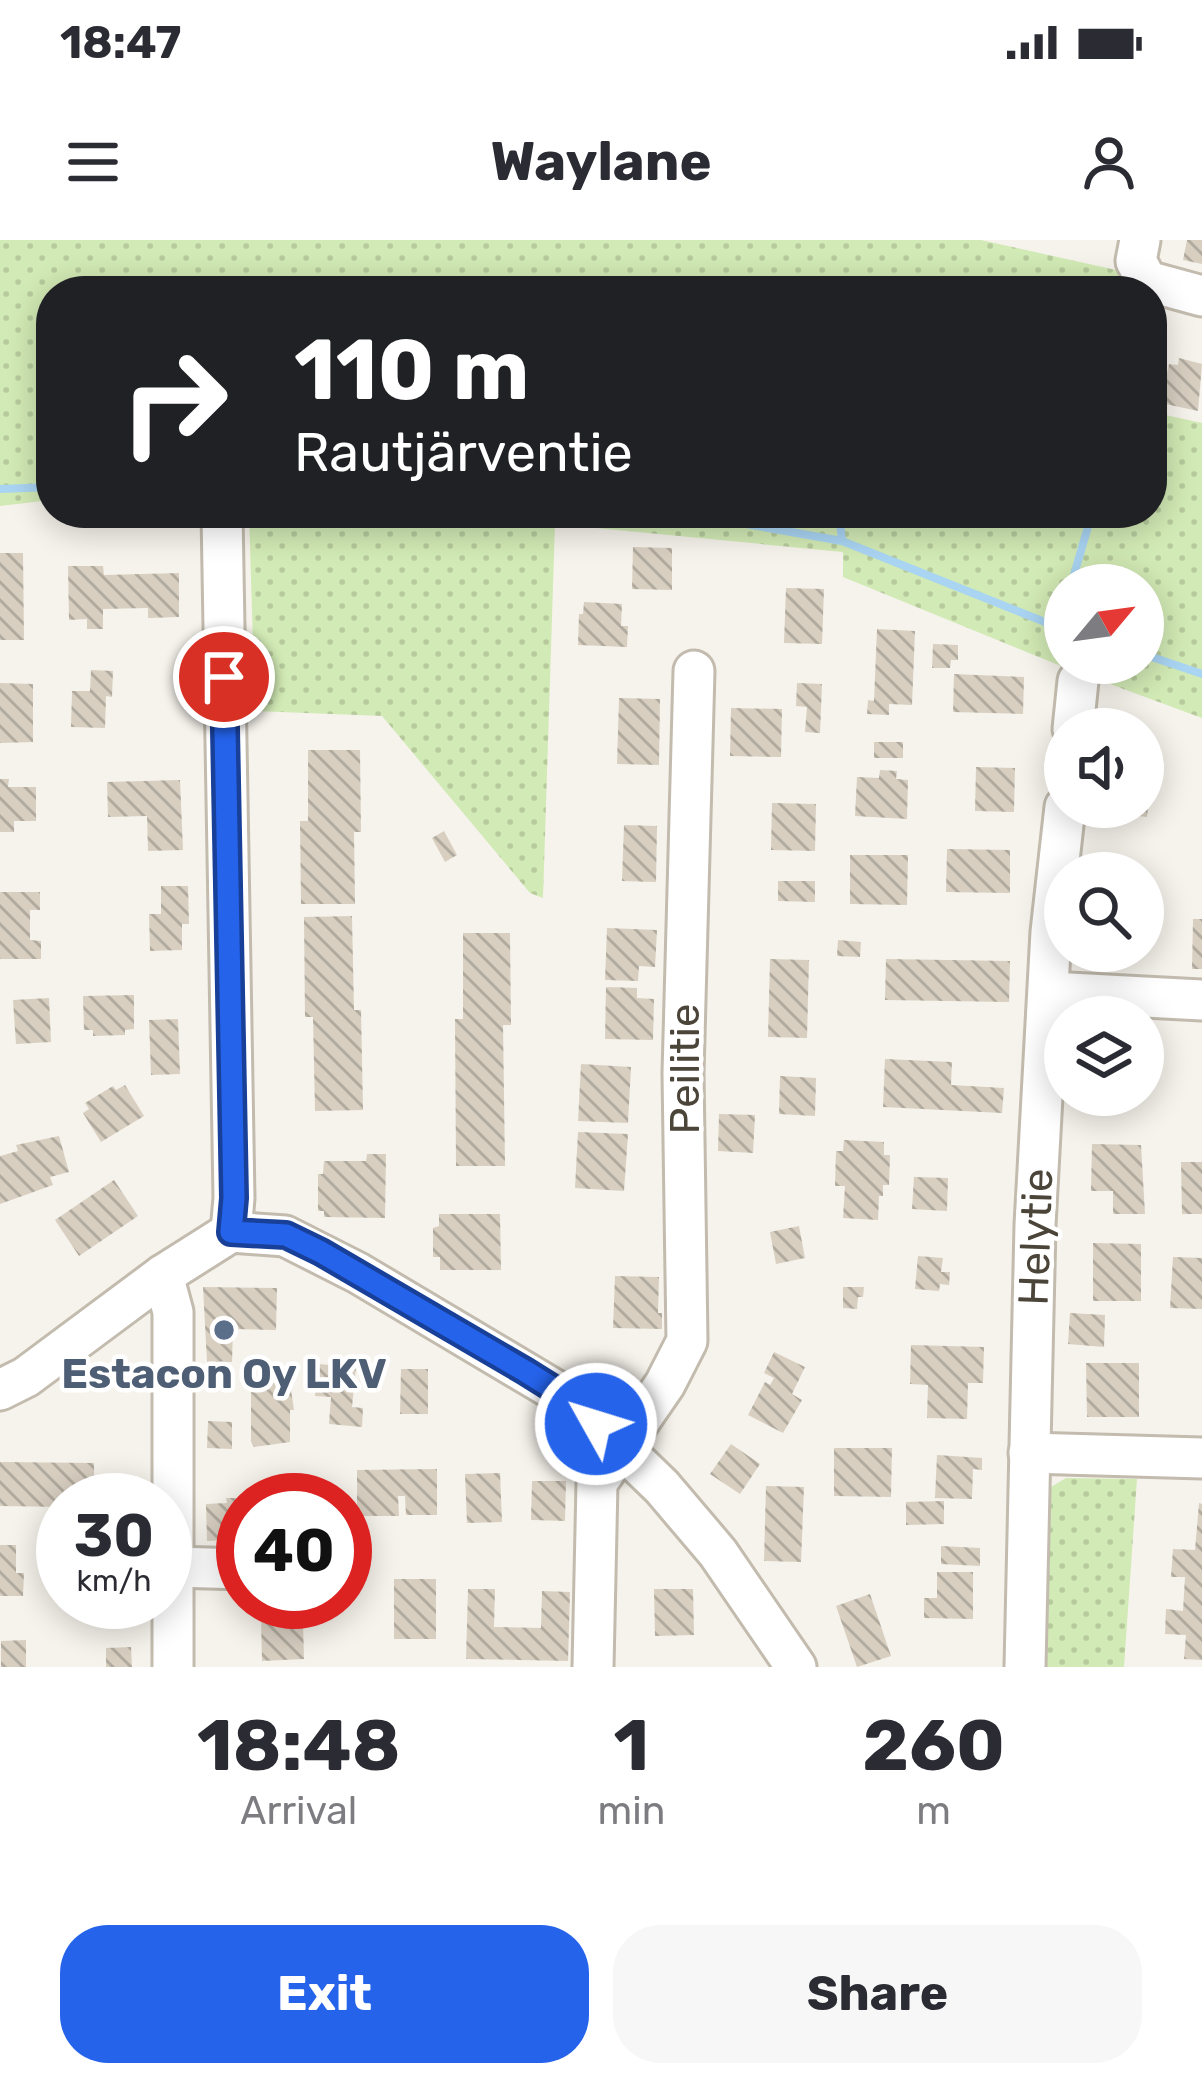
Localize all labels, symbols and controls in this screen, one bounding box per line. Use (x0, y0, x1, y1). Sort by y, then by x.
text: 18:47 (60, 16, 181, 69)
icon: menu (60, 129, 126, 195)
icon: person (1076, 129, 1142, 195)
text: Waylane (490, 130, 712, 194)
text: 110 m (294, 320, 529, 420)
icon: right (96, 324, 252, 480)
text: Rautjärventie (294, 421, 633, 485)
north arrow (1044, 564, 1164, 684)
map controls (1044, 564, 1164, 1116)
pin (173, 626, 275, 728)
icon: arrive (191, 644, 257, 710)
button: sound (1044, 708, 1164, 828)
button: search (1044, 852, 1164, 972)
button: layers (1044, 996, 1164, 1116)
street label: Peilitie (660, 1004, 710, 1134)
street label: Helytie (1009, 1168, 1063, 1306)
marker: Estacon Oy LKV (211, 1317, 237, 1343)
place label: Estacon Oy LKV (61, 1349, 387, 1399)
position arrow (533, 1361, 659, 1487)
speed limit sign: 40 (216, 1473, 372, 1629)
text: 30 (74, 1500, 154, 1571)
text: km/h (77, 1563, 151, 1599)
text: 18:48 (197, 1703, 401, 1788)
text: 1 (614, 1703, 649, 1788)
text: 260 (862, 1703, 1005, 1788)
text: Arrival (240, 1788, 357, 1834)
text: min (598, 1788, 665, 1834)
text: m (916, 1788, 951, 1834)
button: Exit (60, 1925, 589, 2063)
button: Share (613, 1925, 1142, 2063)

